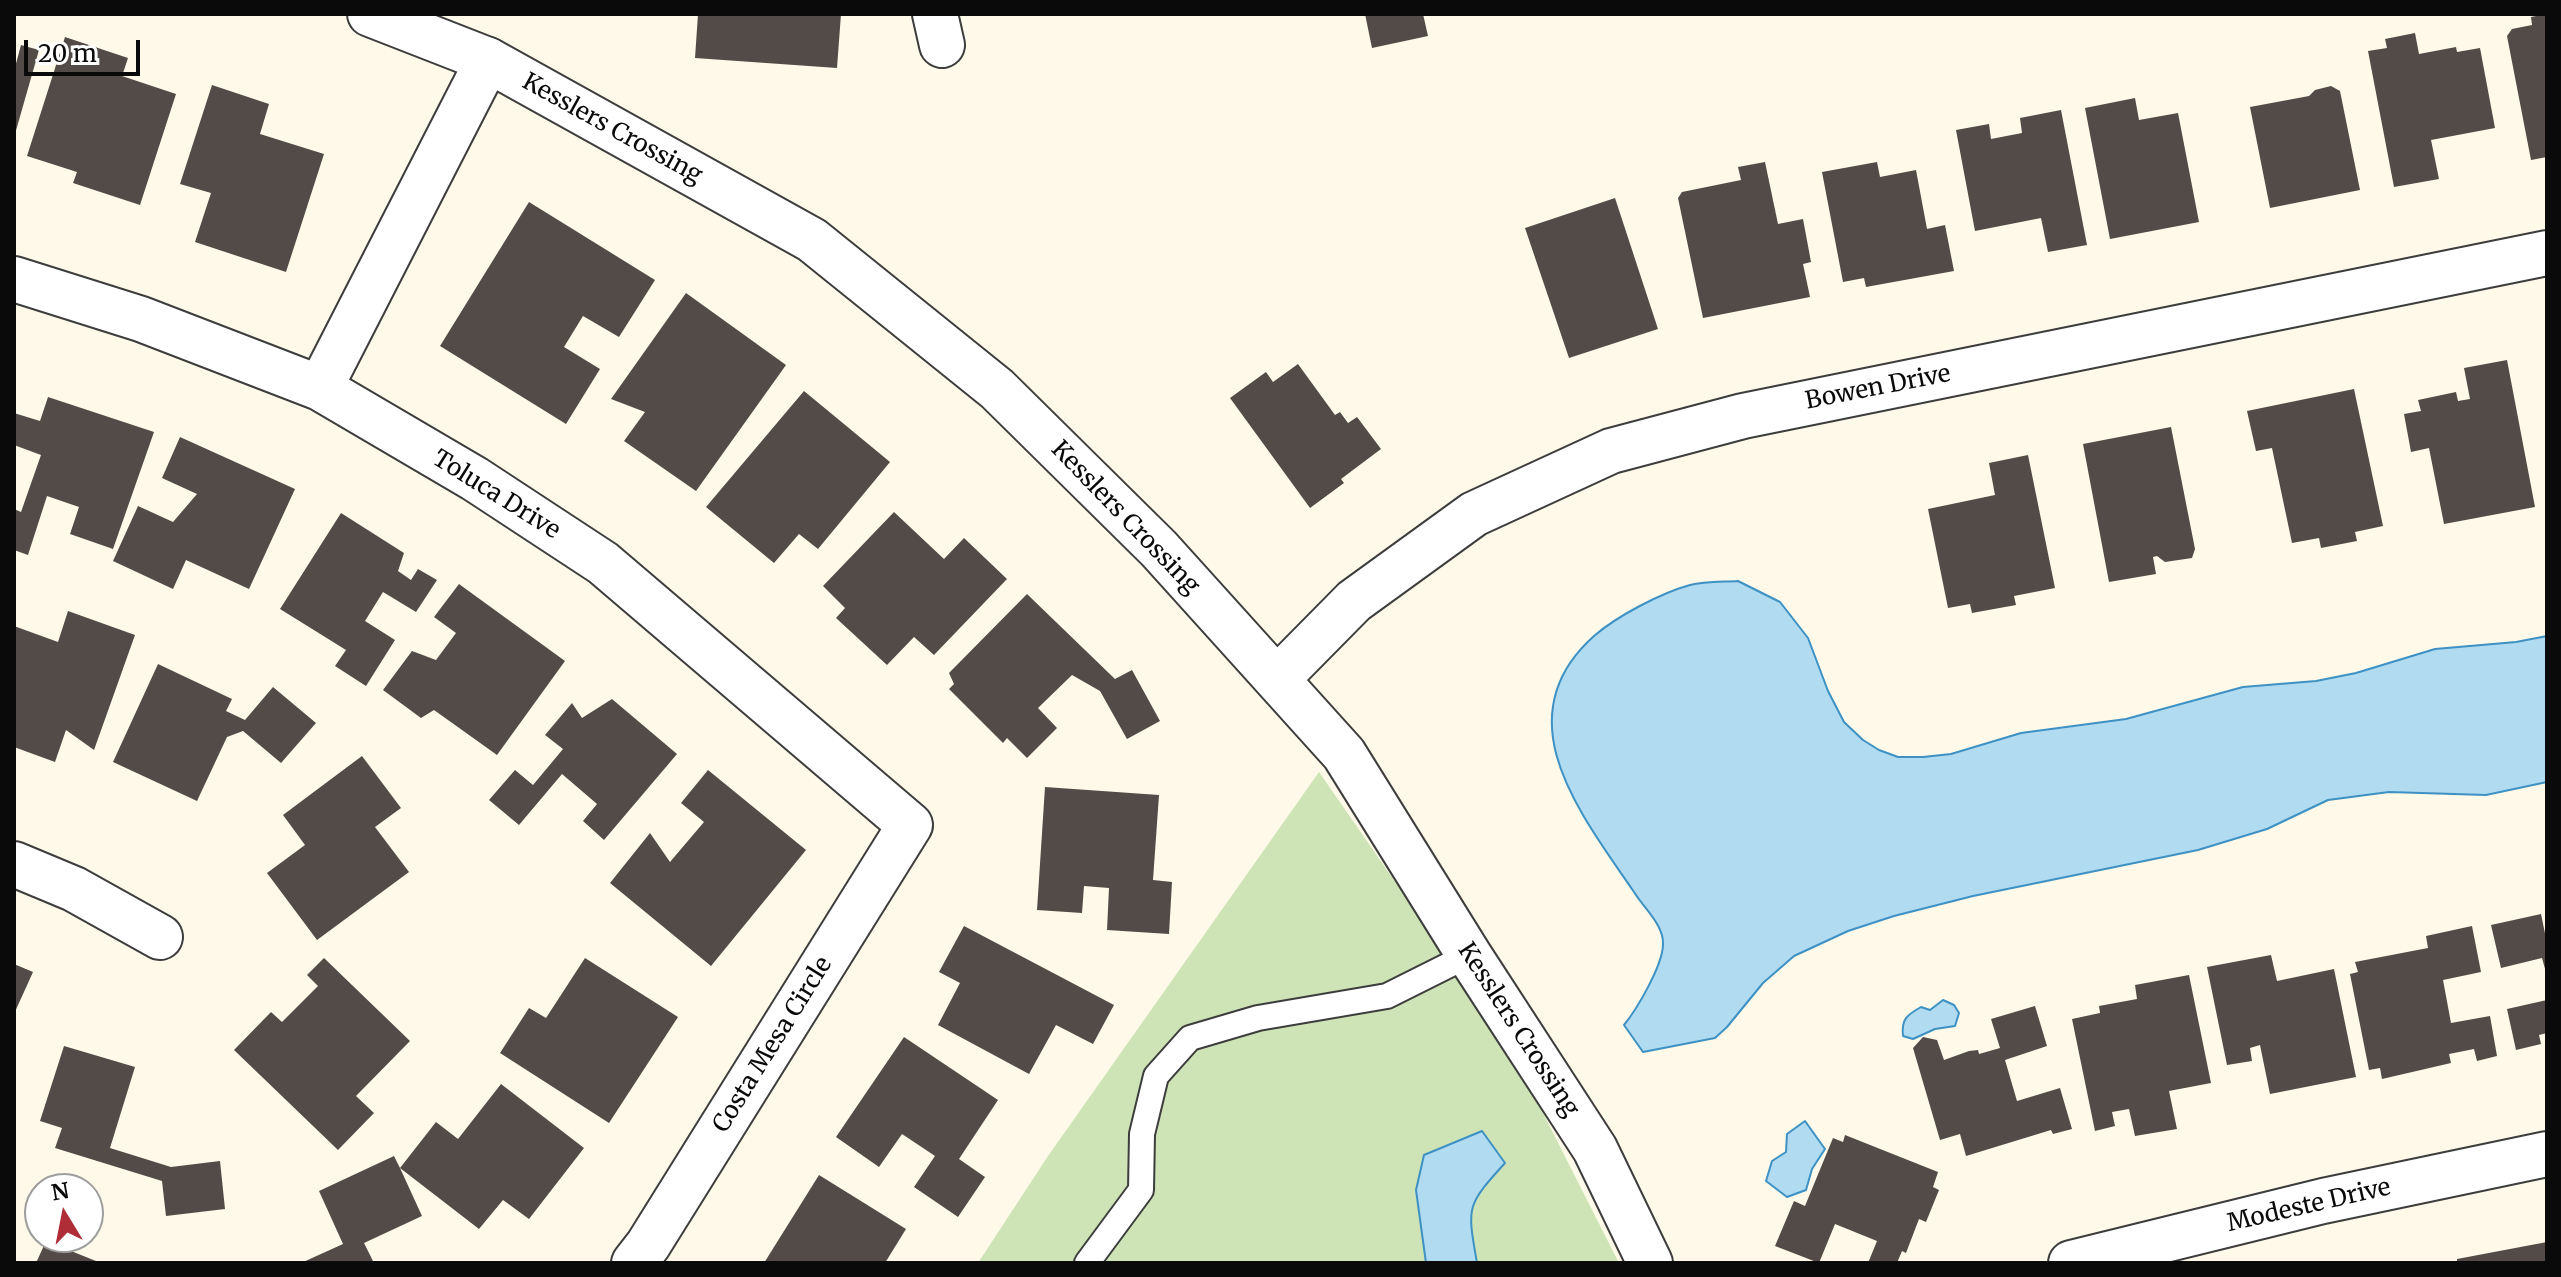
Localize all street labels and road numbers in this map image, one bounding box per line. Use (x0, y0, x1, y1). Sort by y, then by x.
street label: Kesslers Crossing (517, 68, 707, 190)
street label: Bowen Drive (1803, 360, 1953, 416)
street label: Kesslers Crossing (1045, 436, 1205, 600)
street label: Toluca Drive (427, 444, 565, 546)
street label: Kesslers Crossing (1451, 938, 1585, 1122)
street label: Costa Mesa Circle (707, 952, 839, 1138)
street label: Modeste Drive (2225, 1173, 2393, 1239)

